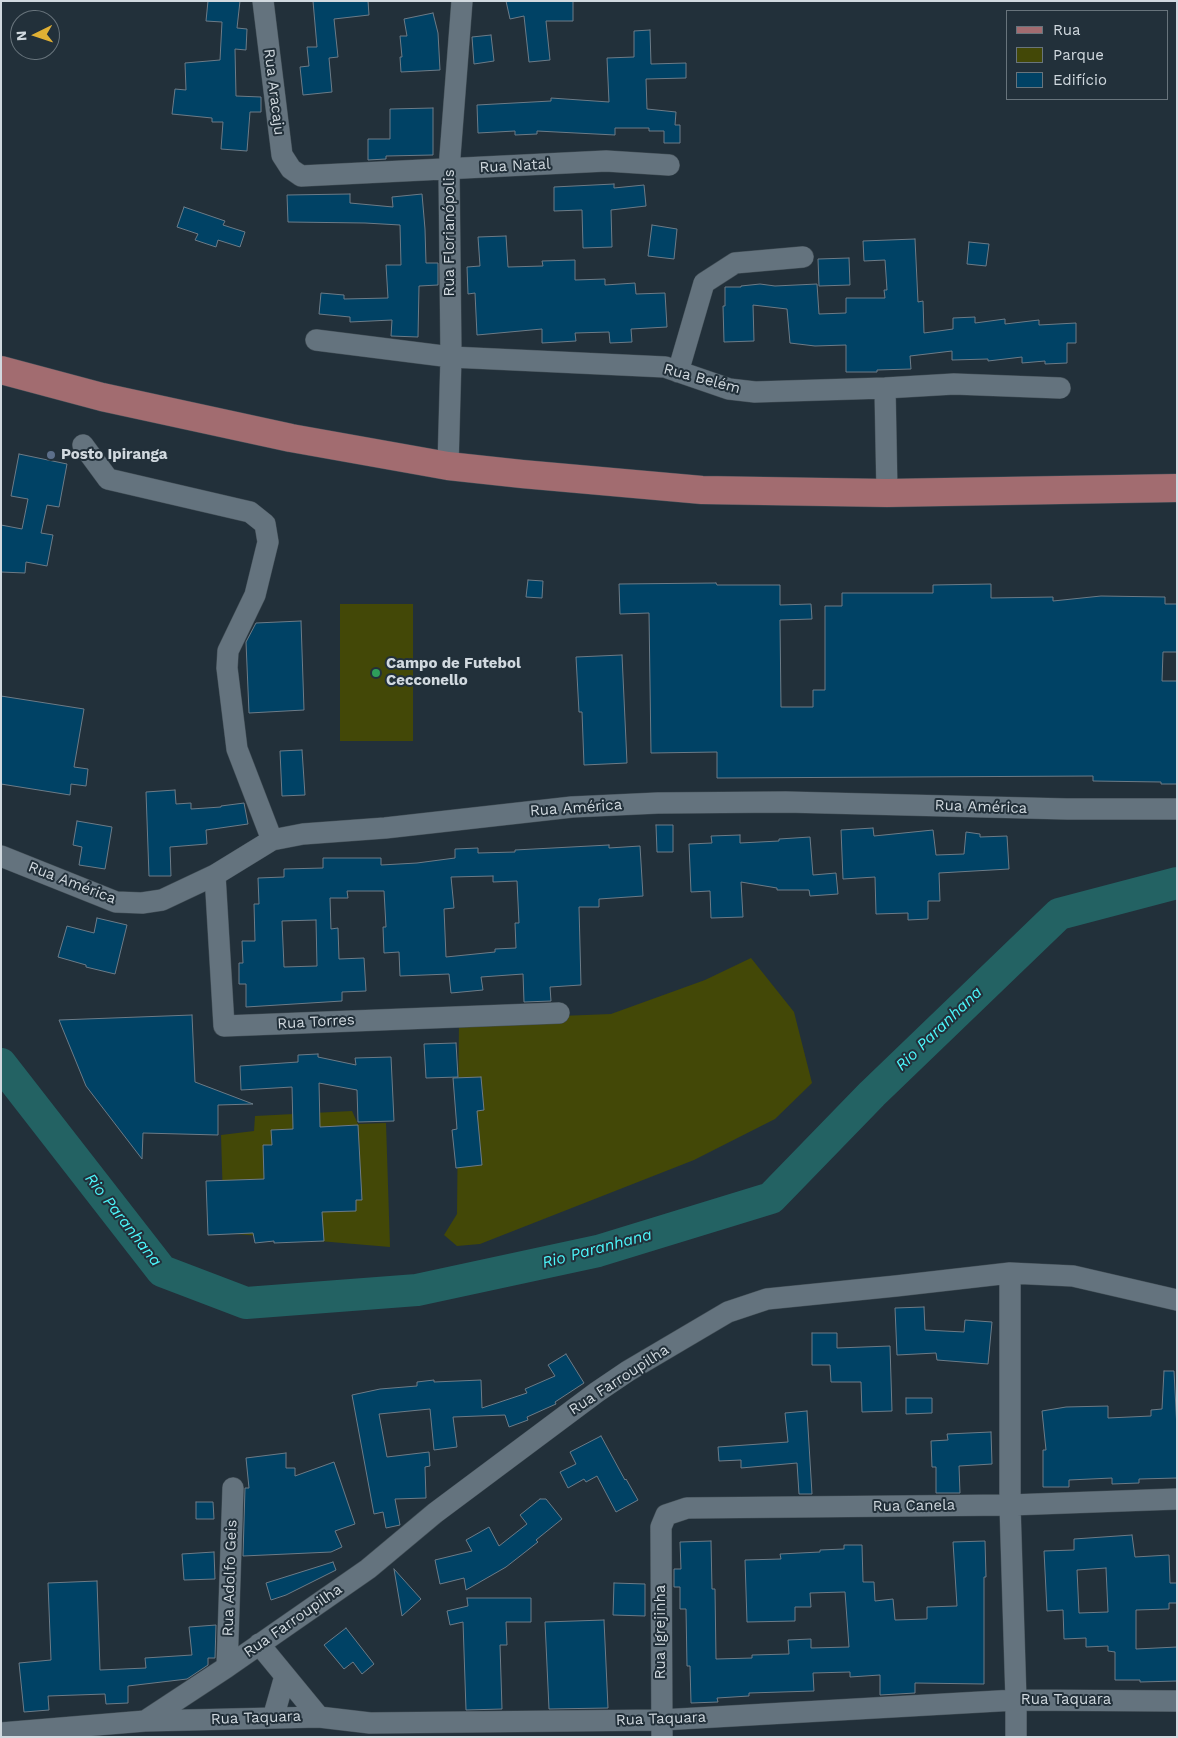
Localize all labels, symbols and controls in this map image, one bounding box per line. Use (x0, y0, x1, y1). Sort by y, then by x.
north arrow (10, 10, 60, 60)
legend (1006, 10, 1168, 100)
text: Rua (1053, 21, 1081, 39)
text: N (13, 30, 29, 42)
text: Parque (1053, 46, 1104, 64)
street label: Rua Aracaju (260, 48, 288, 136)
text: Edifício (1053, 71, 1107, 89)
street label: Rua Natal (479, 155, 551, 177)
street label: Rua Florianópolis (441, 169, 459, 297)
street label: Rua Belém (662, 360, 742, 398)
place label: Posto Ipiranga (61, 446, 168, 464)
marker: Posto Ipiranga (45, 449, 57, 461)
place label: Campo de Futebol Cecconello (386, 655, 521, 690)
marker: Campo de Futebol Cecconello (370, 667, 382, 679)
street label: Rua América (529, 796, 623, 820)
street label: Rua América (934, 796, 1028, 818)
street label: Rua América (26, 858, 118, 908)
water label: Rio Paranhana (892, 983, 986, 1075)
street label: Rua Torres (277, 1011, 355, 1033)
water label: Rio Paranhana (81, 1170, 165, 1270)
water label: Rio Paranhana (540, 1225, 654, 1273)
street label: Rua Farroupilha (566, 1341, 672, 1419)
street label: Rua Canela (873, 1496, 955, 1516)
street label: Rua Adolfo Geis (219, 1519, 241, 1637)
street label: Rua Farroupilha (241, 1580, 345, 1662)
street label: Rua Igrejinha (652, 1585, 670, 1679)
street label: Rua Taquara (1021, 1691, 1111, 1709)
street label: Rua Taquara (211, 1707, 301, 1729)
street label: Rua Taquara (616, 1708, 706, 1730)

